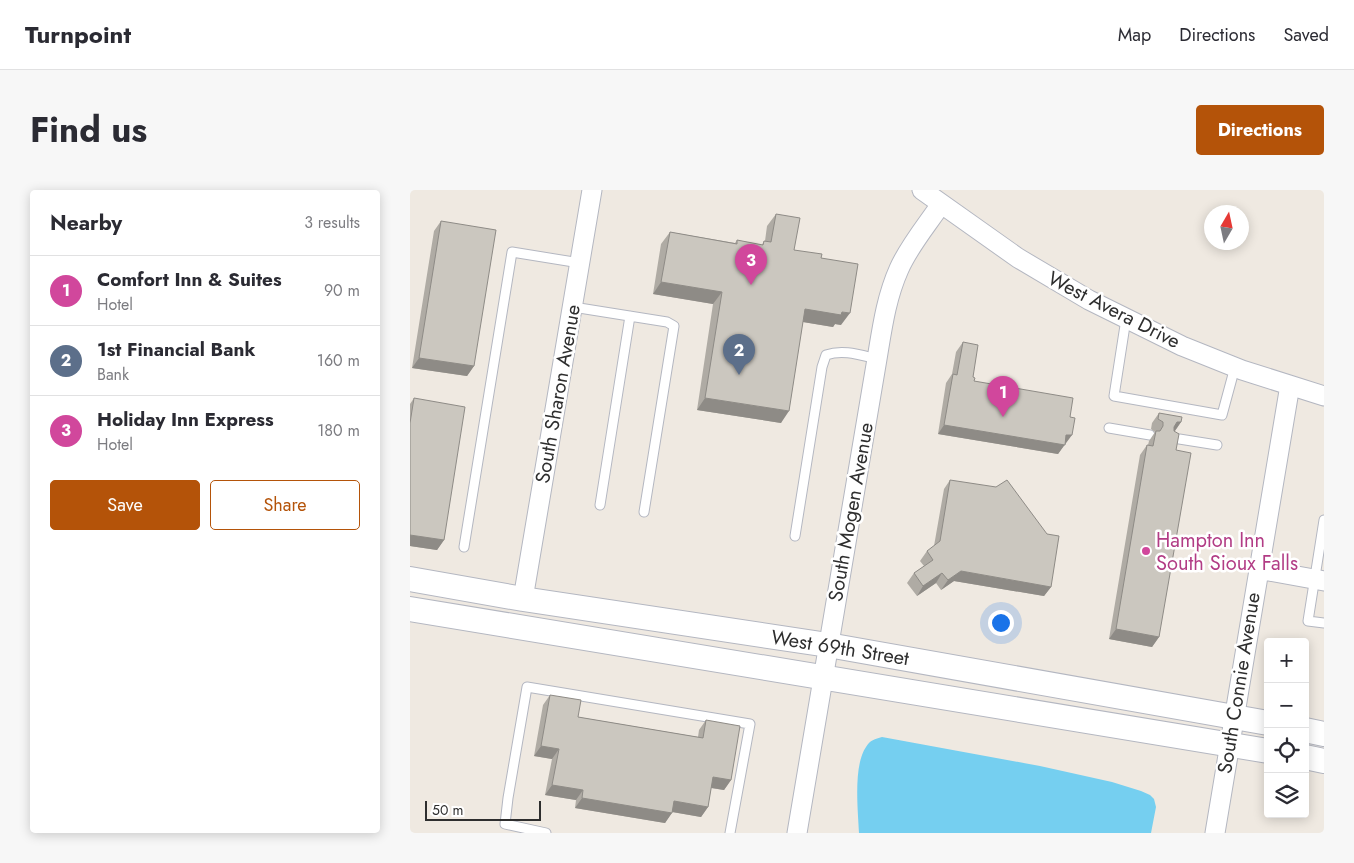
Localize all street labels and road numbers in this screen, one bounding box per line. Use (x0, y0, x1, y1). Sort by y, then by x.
street label: West Avera Drive (1043, 264, 1185, 356)
street label: South Sharon Avenue (528, 302, 588, 486)
street label: South Mogen Avenue (821, 420, 881, 604)
street label: South Connie Avenue (1210, 590, 1268, 776)
street label: West 69th Street (769, 623, 911, 673)

